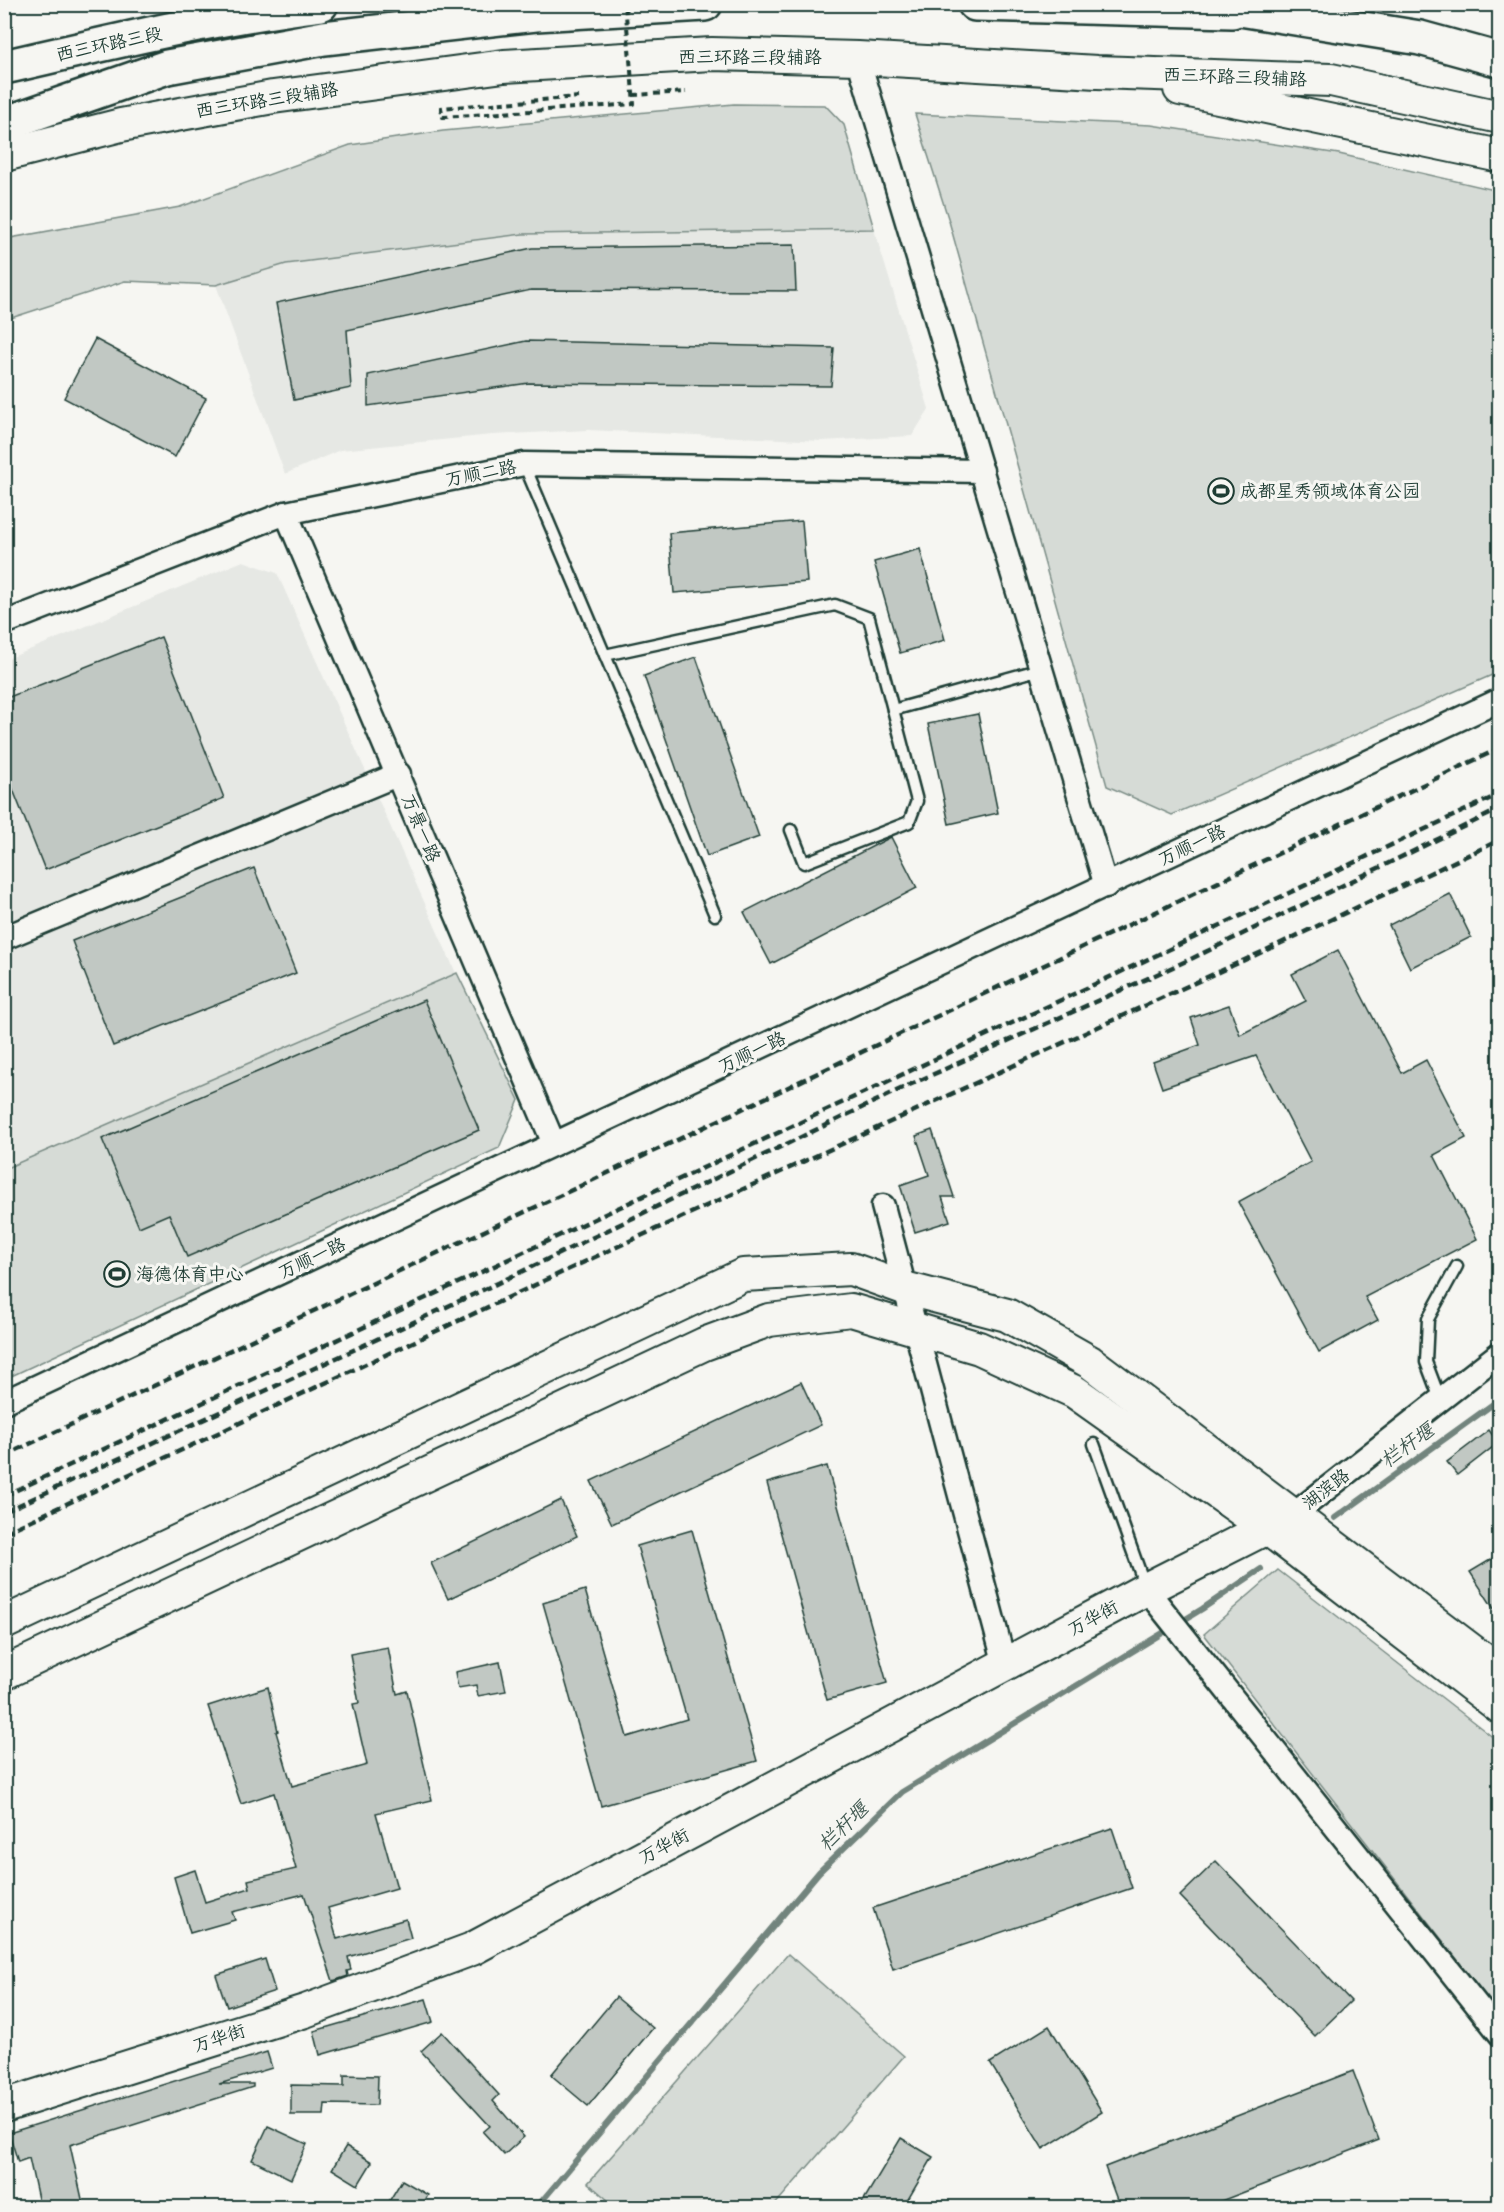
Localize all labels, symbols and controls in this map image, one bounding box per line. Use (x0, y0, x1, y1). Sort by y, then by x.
street label: 西三环路三段 (54, 21, 165, 68)
street label: 西三环路三段辅路 (678, 45, 822, 70)
street label: 西三环路三段辅路 (1163, 62, 1307, 93)
street label: 西三环路三段辅路 (194, 77, 340, 124)
street label: 万顺二路 (443, 454, 519, 493)
sports icon: 成都星秀领域体育公园 (1206, 476, 1236, 506)
place label: 成都星秀领域体育公园 (1240, 479, 1420, 504)
street label: 万景一路 (395, 790, 446, 866)
street label: 万顺一路 (1154, 819, 1230, 872)
street label: 万顺一路 (714, 1026, 790, 1079)
street label: 万顺一路 (274, 1232, 350, 1285)
sports icon: 海德体育中心 (102, 1259, 132, 1289)
place label: 海德体育中心 (136, 1262, 244, 1287)
water label: 栏杆堰 (1375, 1416, 1442, 1475)
street label: 湖滨路 (1297, 1463, 1355, 1516)
street label: 万华街 (1064, 1595, 1123, 1642)
water label: 栏杆堰 (812, 1794, 876, 1858)
street label: 万华街 (635, 1823, 694, 1870)
street label: 万华街 (190, 2018, 249, 2059)

